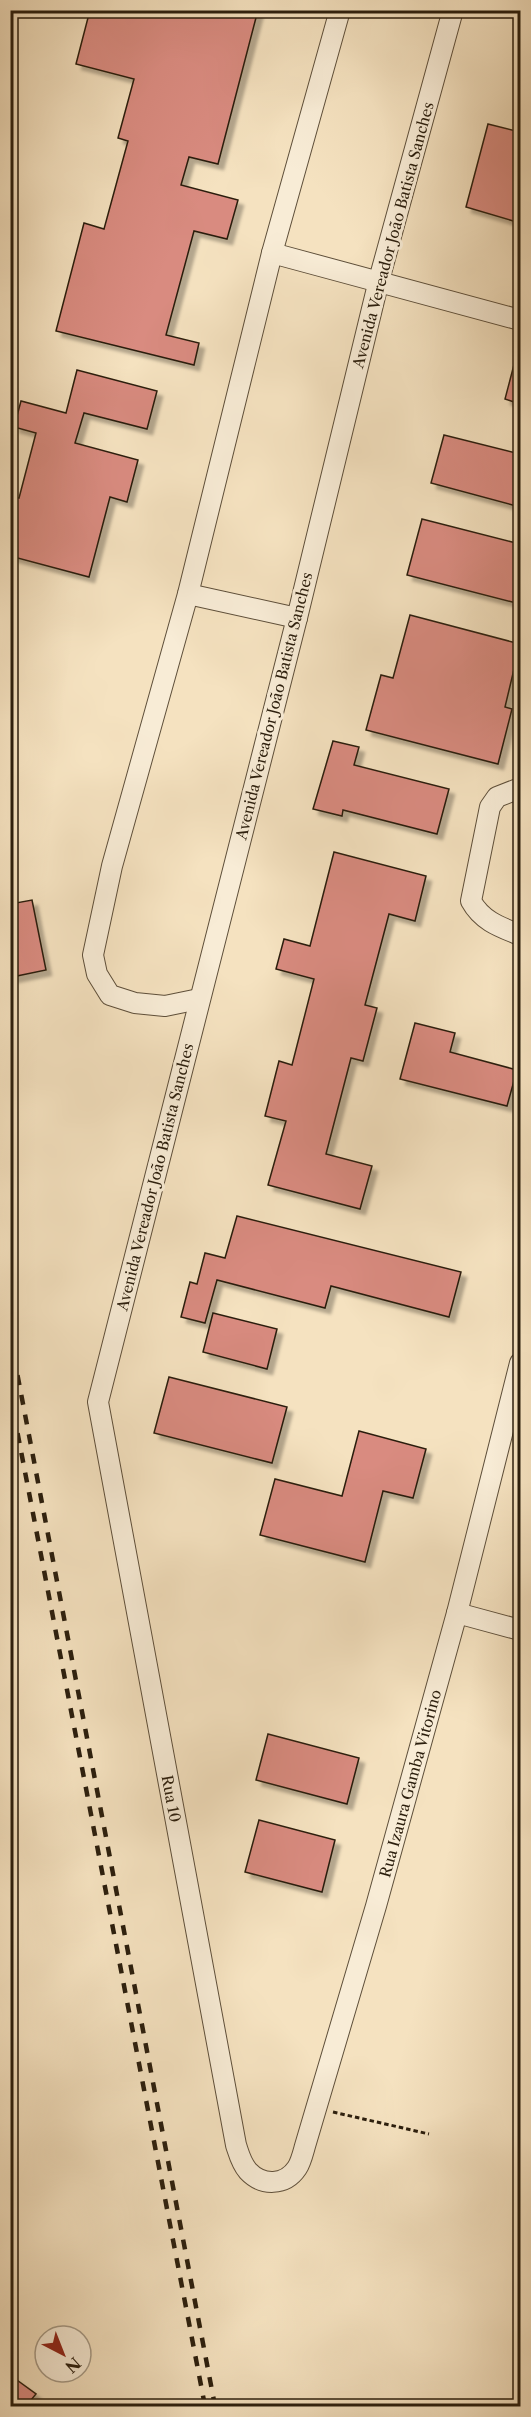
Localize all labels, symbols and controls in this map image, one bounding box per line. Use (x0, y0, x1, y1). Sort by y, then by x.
street label: Avenida Vereador João Batista Sanches (348, 100, 438, 371)
street label: Avenida Vereador João Batista Sanches (231, 570, 316, 843)
street label: Avenida Vereador João Batista Sanches (112, 1041, 197, 1314)
street label: Rua Izaura Gamba Vitorino (375, 1687, 445, 1879)
street label: Rua 10 (158, 1773, 185, 1824)
north arrow (33, 2324, 93, 2384)
text: N (61, 2353, 85, 2377)

